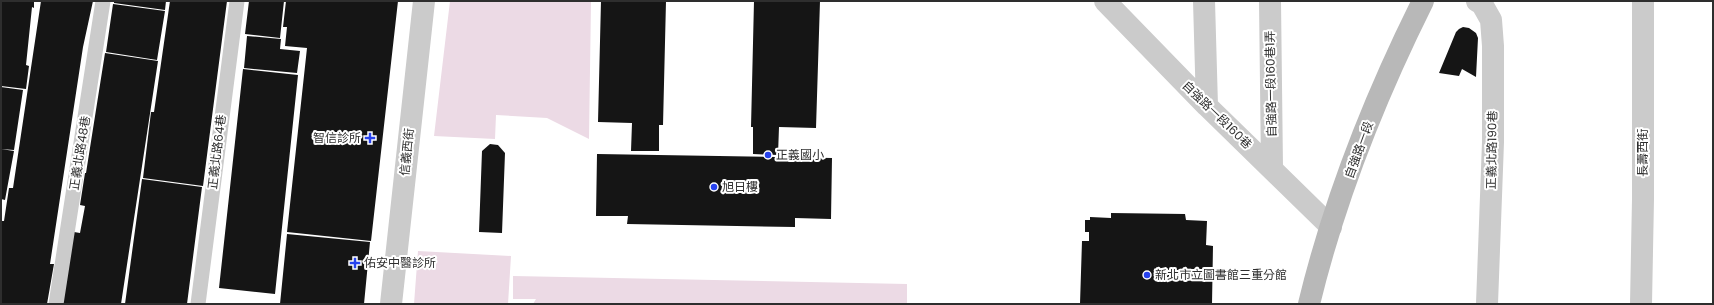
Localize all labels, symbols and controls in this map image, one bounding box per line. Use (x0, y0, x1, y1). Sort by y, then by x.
street label: 自強路一段160巷1弄 (1261, 30, 1280, 138)
street label: 自強路一段160巷 (1179, 77, 1256, 152)
street label: 正義北路190巷 (1482, 110, 1501, 190)
street label: 正義北路48巷 (65, 114, 94, 191)
street label: 正義北路64巷 (203, 114, 230, 190)
street label: 自強路一段 (1340, 119, 1377, 181)
street label: 信義西街 (396, 127, 417, 177)
place label: 智信診所 (313, 129, 361, 146)
street label: 長壽西街 (1634, 129, 1651, 177)
marker: 智信診所 (364, 132, 376, 144)
place label: 正義國小 (776, 146, 824, 163)
marker: 正義國小 (763, 150, 773, 160)
place label: 旭日樓 (722, 178, 758, 195)
marker: 旭日樓 (709, 182, 719, 192)
place label: 佑安中醫診所 (364, 254, 436, 271)
marker: 佑安中醫診所 (349, 257, 361, 269)
place label: 新北市立圖書館三重分館 (1155, 266, 1287, 283)
marker: 新北市立圖書館三重分館 (1142, 270, 1152, 280)

